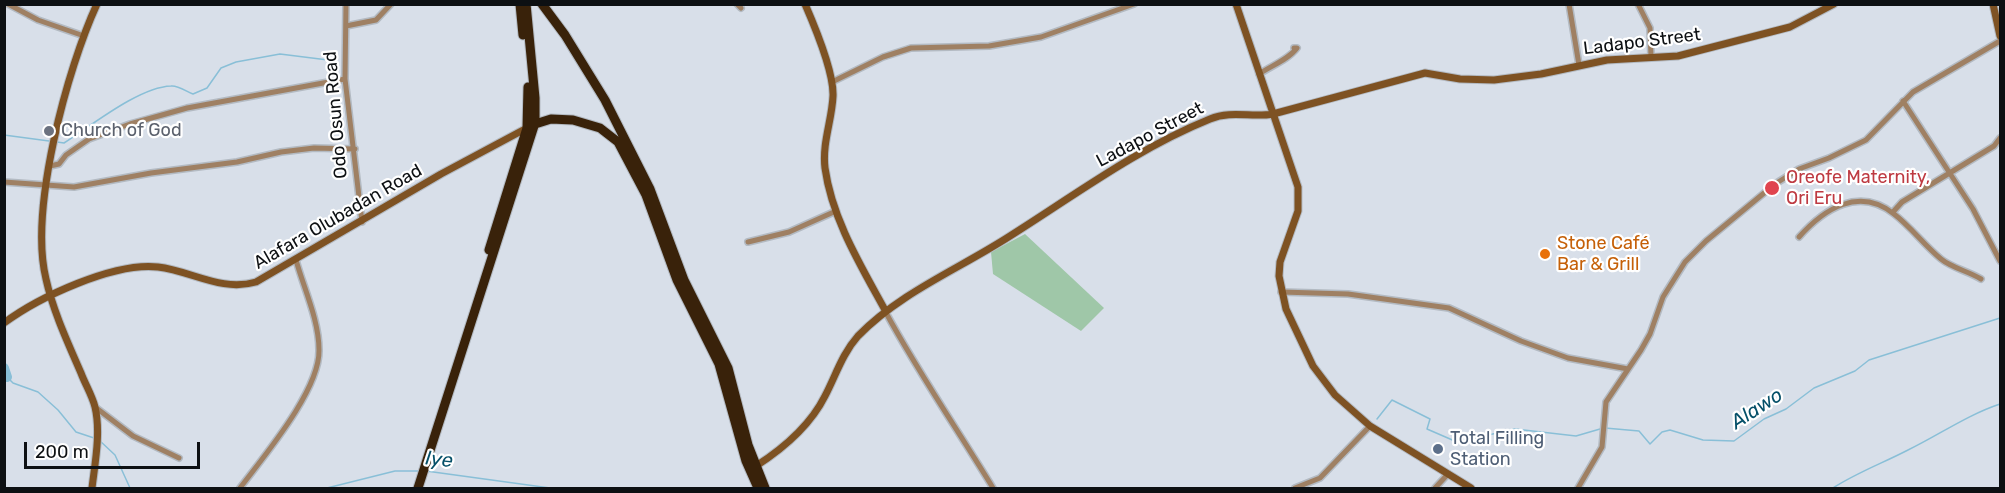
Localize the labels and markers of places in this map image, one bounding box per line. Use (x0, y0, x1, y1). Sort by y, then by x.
place label: Church of God (61, 120, 182, 142)
marker: Church of God (42, 124, 56, 138)
place label: Oreofe Maternity, Ori Eru (1786, 167, 1930, 210)
marker: Oreofe Maternity, Ori Eru (1763, 179, 1781, 197)
place label: Stone Café Bar & Grill (1557, 233, 1650, 276)
marker: Stone Café Bar & Grill (1538, 247, 1552, 261)
place label: Total Filling Station (1450, 428, 1544, 470)
marker: Total Filling Station (1431, 442, 1445, 456)

